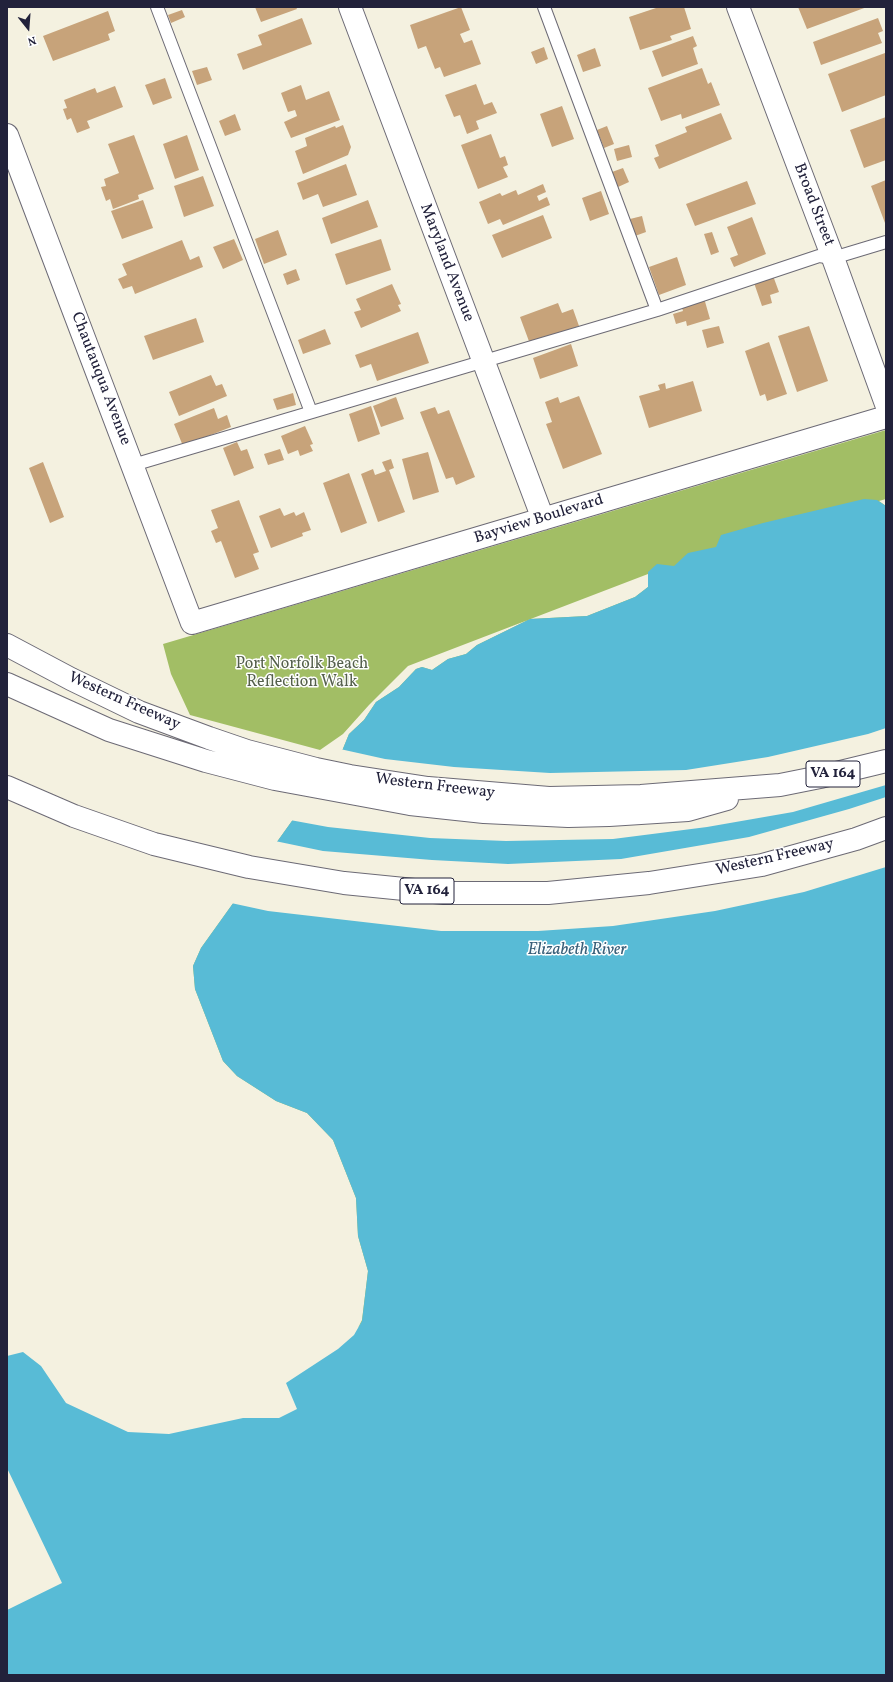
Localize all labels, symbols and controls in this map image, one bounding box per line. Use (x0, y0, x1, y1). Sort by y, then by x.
north arrow (8, 8, 48, 48)
text: N (26, 32, 38, 48)
street label: Broad Street (788, 161, 838, 249)
street label: Maryland Avenue (415, 201, 477, 325)
street label: Chautauqua Avenue (66, 310, 134, 448)
street label: Bayview Boulevard (472, 491, 606, 549)
park label: Port Norfolk Beach Reflection Walk (236, 655, 368, 693)
street label: Western Freeway (65, 669, 183, 735)
road number: VA 164 (806, 761, 860, 787)
street label: Western Freeway (374, 770, 496, 804)
street label: Western Freeway (714, 835, 836, 881)
road number: VA 164 (400, 878, 454, 904)
water label: Elizabeth River (527, 941, 627, 961)

